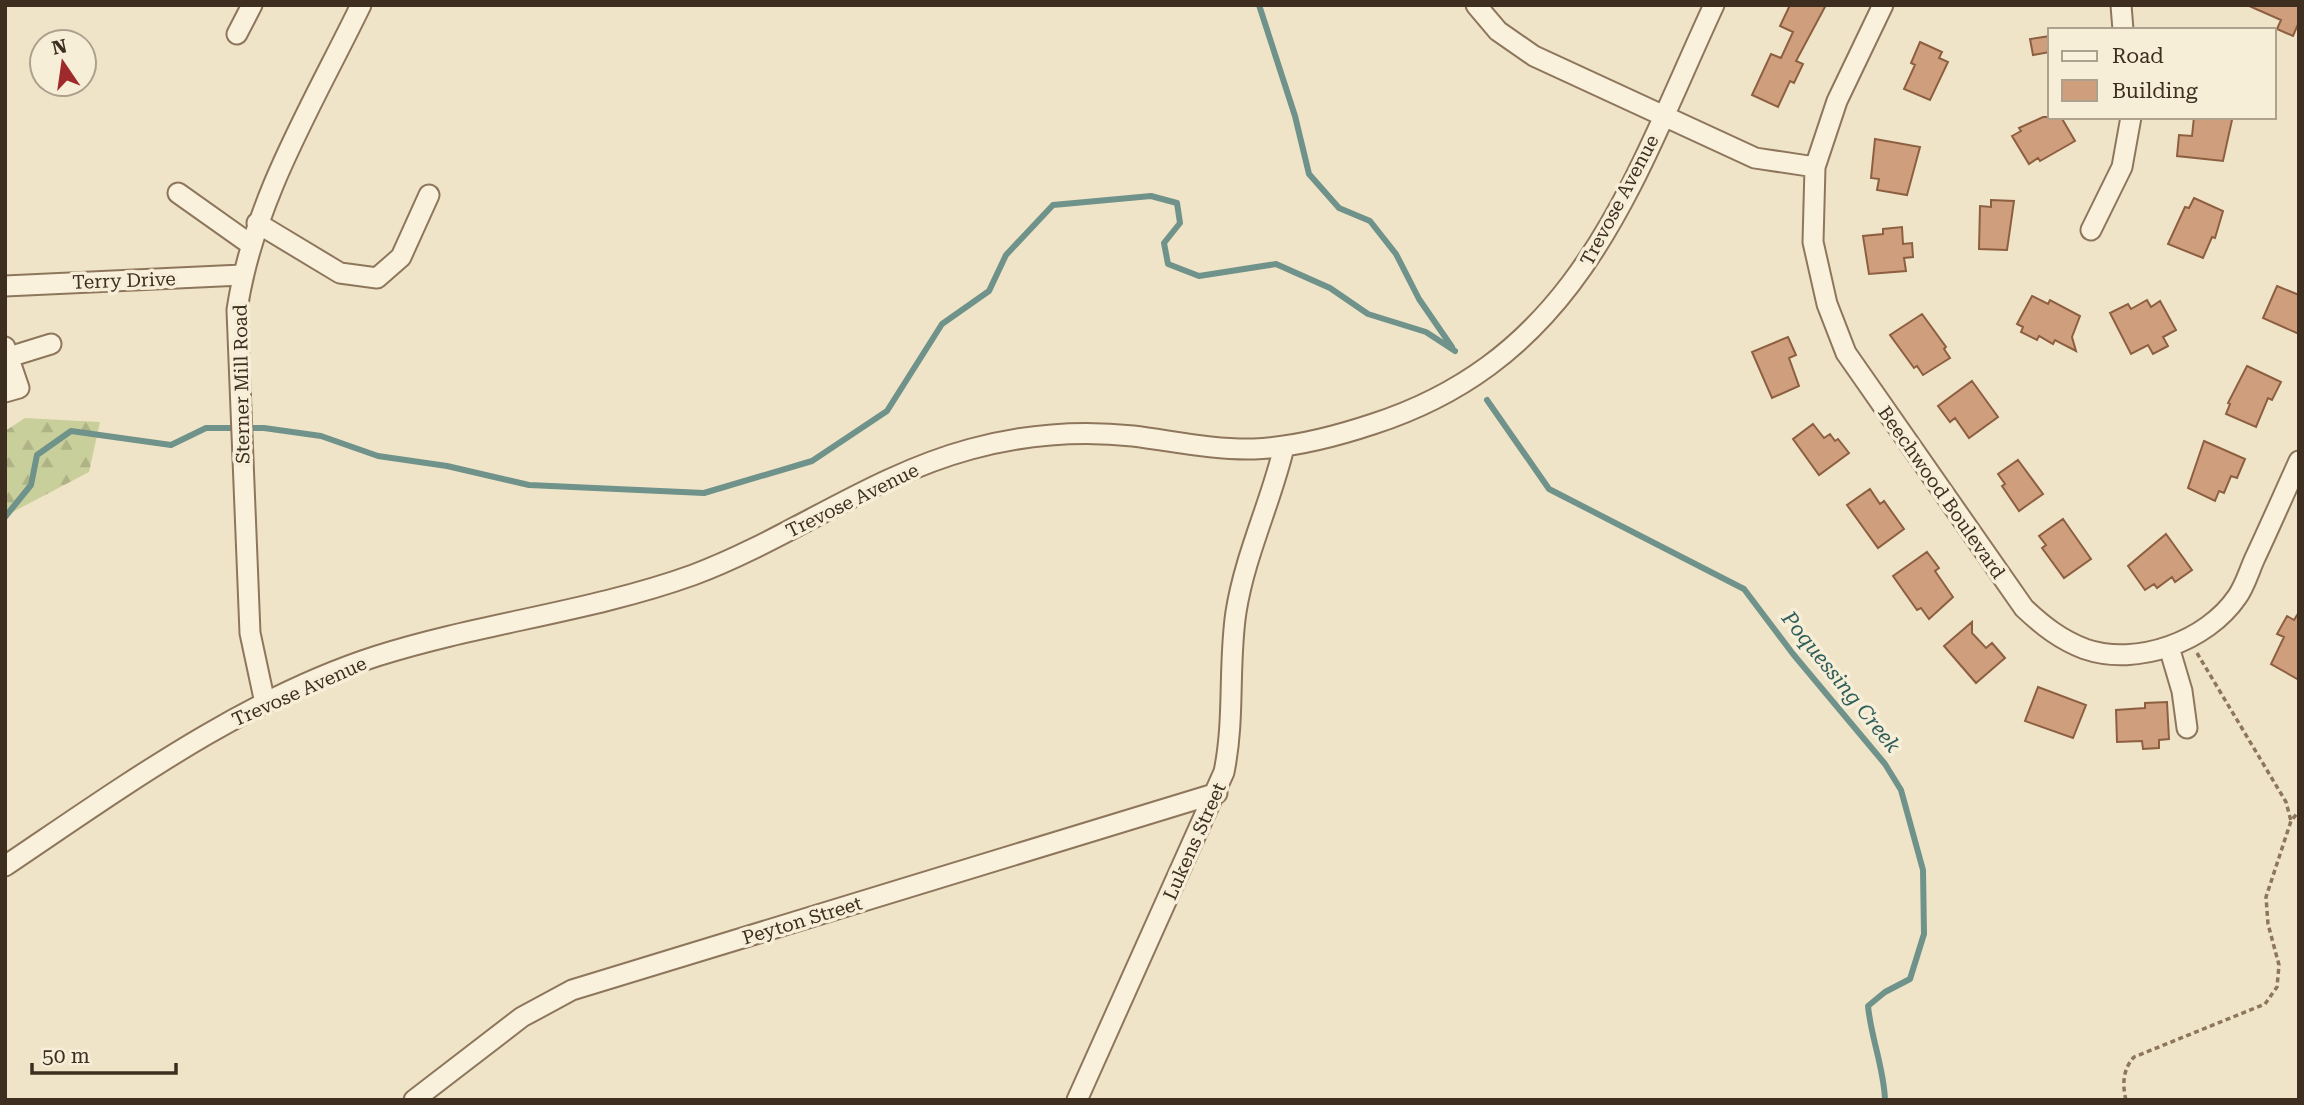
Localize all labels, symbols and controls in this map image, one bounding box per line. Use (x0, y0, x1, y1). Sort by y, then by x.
north arrow (28, 28, 98, 98)
legend (2048, 28, 2276, 119)
text: N (50, 34, 69, 60)
text: Road (2112, 44, 2164, 68)
text: Building (2112, 79, 2198, 103)
street label: Trevose Avenue (1575, 131, 1664, 270)
street label: Terry Drive (72, 267, 176, 294)
street label: Sterner Mill Road (229, 304, 254, 464)
street label: Beechwood Boulevard (1873, 402, 2010, 583)
street label: Trevose Avenue (782, 458, 922, 543)
water label: Poquessing Creek (1776, 606, 1906, 758)
street label: Trevose Avenue (228, 651, 370, 731)
street label: Lukens Street (1158, 779, 1231, 903)
street label: Peyton Street (740, 891, 865, 950)
scale bar (32, 1032, 175, 1076)
text: 50 m (42, 1044, 90, 1068)

